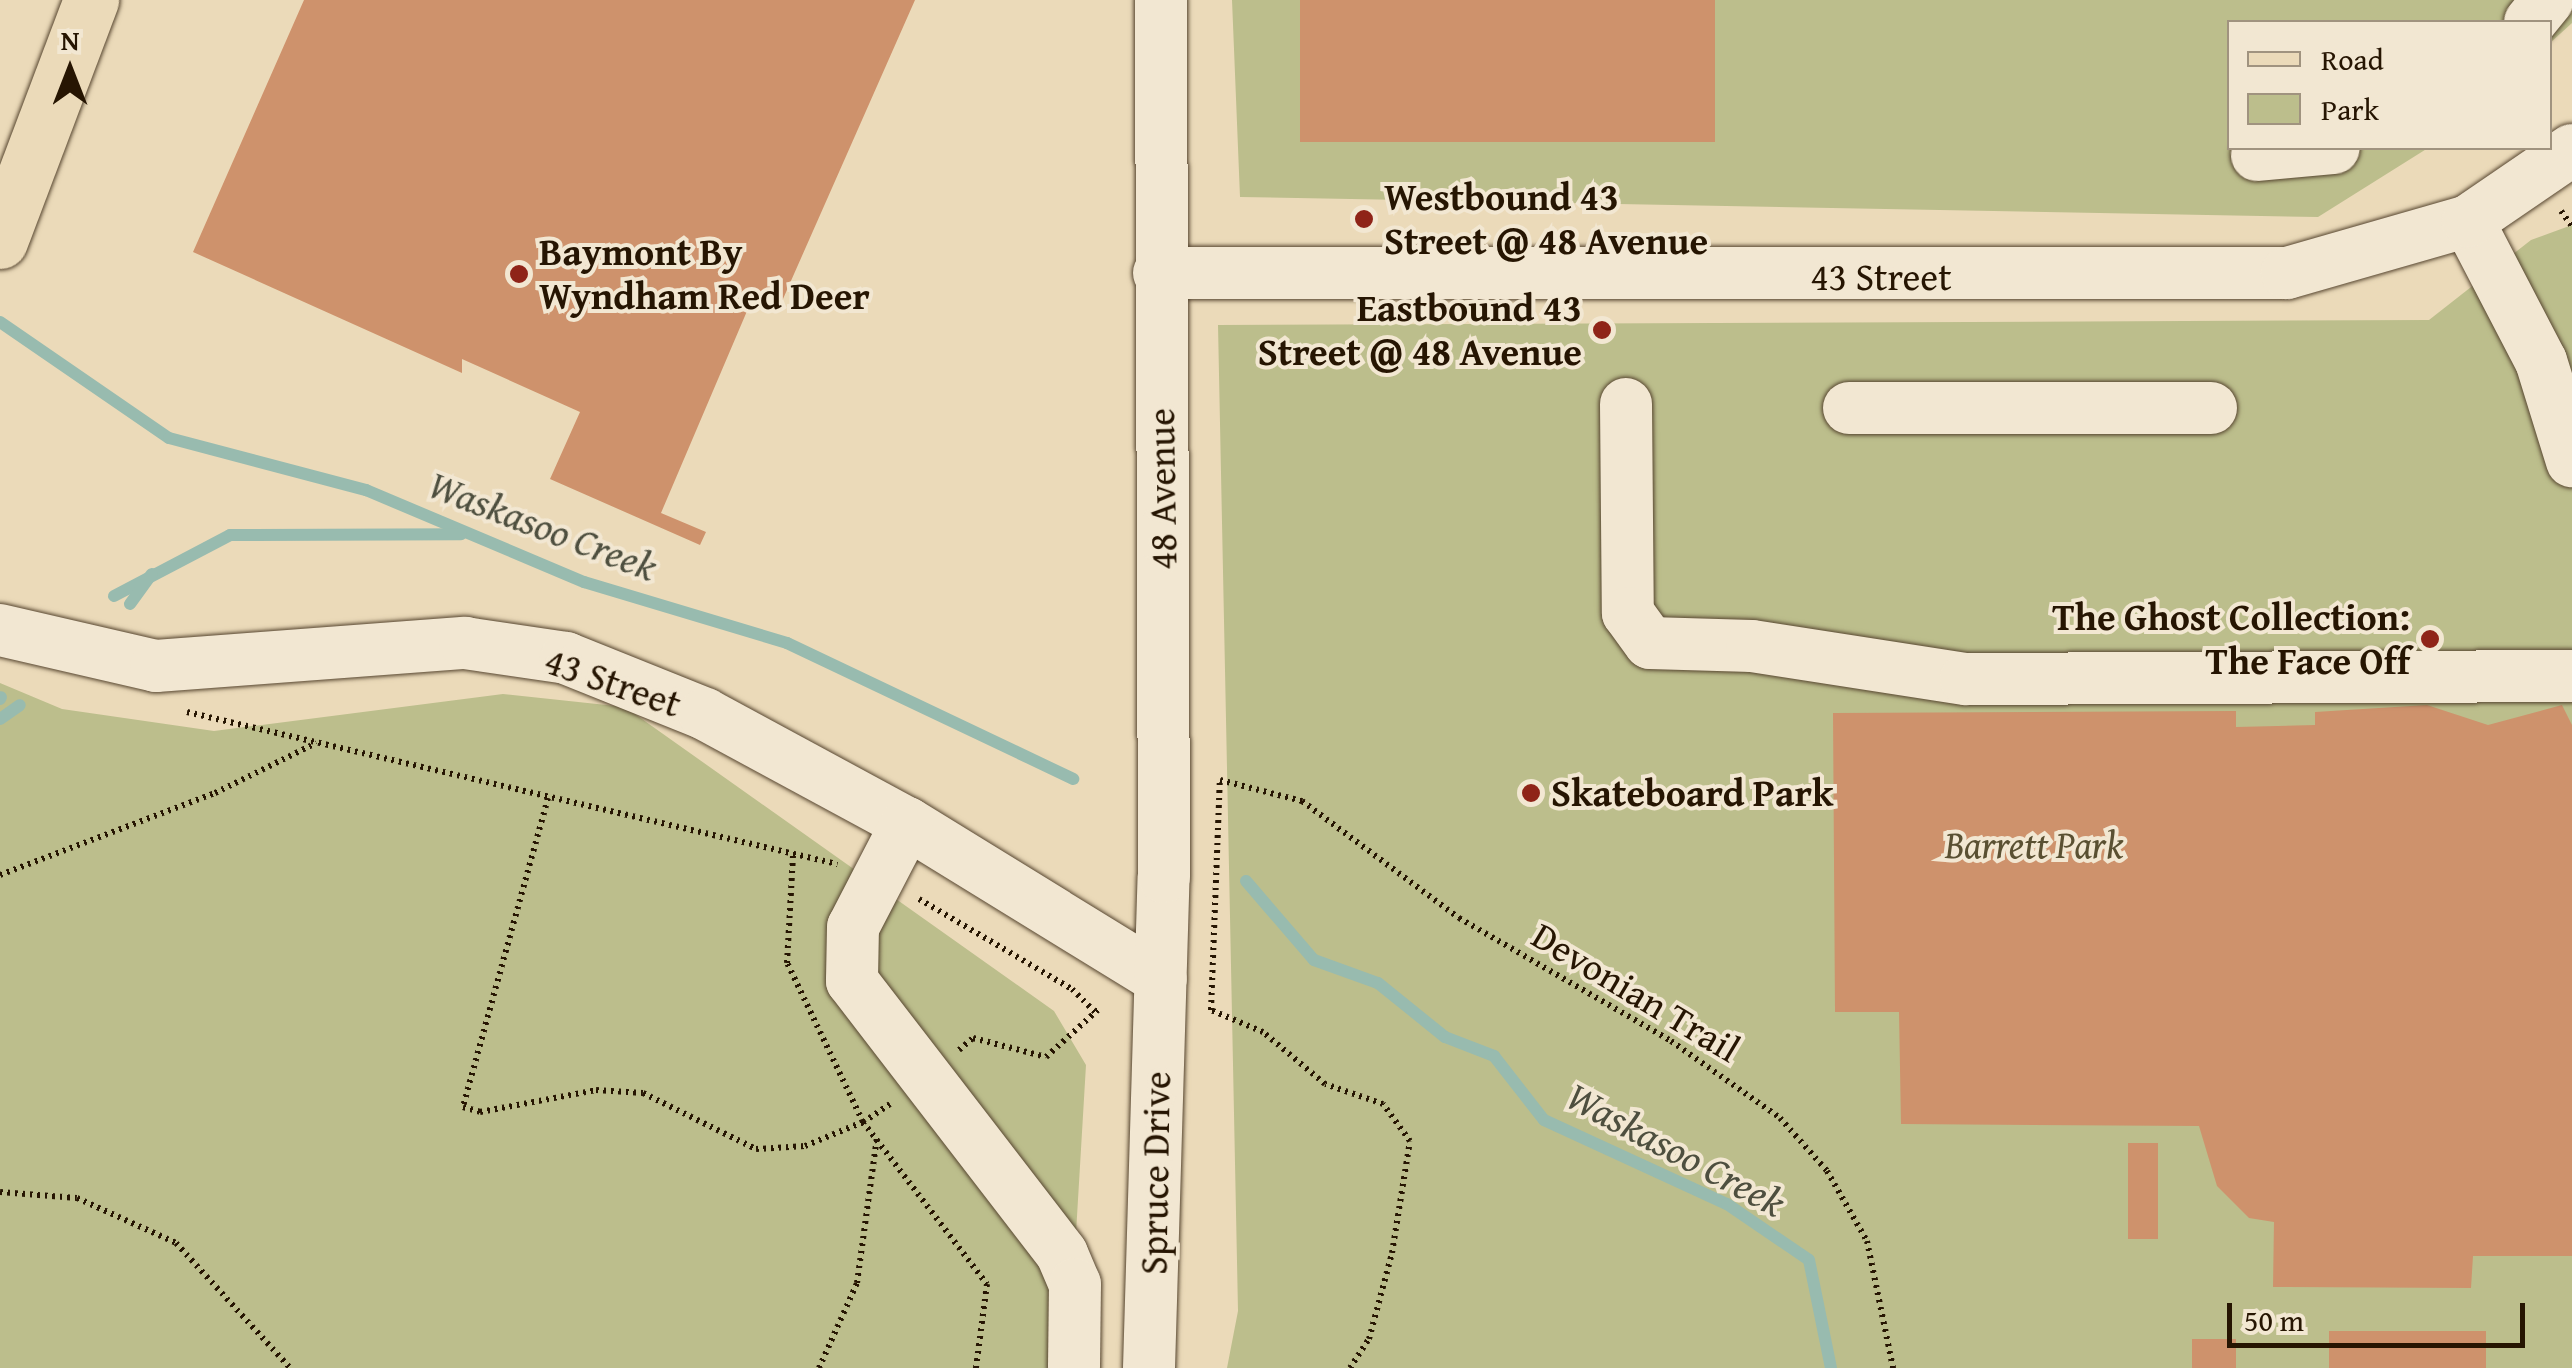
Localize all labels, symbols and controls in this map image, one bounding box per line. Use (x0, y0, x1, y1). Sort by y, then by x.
text: N (61, 19, 79, 60)
north arrow (20, 20, 120, 120)
legend (2227, 20, 2552, 150)
text: Road (2321, 37, 2384, 81)
text: Park (2321, 87, 2379, 131)
place label: Westbound 43 Street @ 48 Avenue (1384, 174, 1708, 264)
marker: Westbound 43 Street @ 48 Avenue (1353, 208, 1375, 230)
place label: Baymont By Wyndham Red Deer (539, 229, 870, 318)
street label: 43 Street (1810, 254, 1952, 300)
marker: Baymont By Wyndham Red Deer (508, 263, 530, 285)
place label: Eastbound 43 Street @ 48 Avenue (1258, 285, 1582, 374)
marker: Eastbound 43 Street @ 48 Avenue (1591, 319, 1613, 341)
street label: 48 Avenue (1138, 408, 1186, 570)
water label: Waskasoo Creek (422, 460, 664, 590)
place label: The Ghost Collection: The Face Off (2052, 594, 2410, 684)
marker: The Ghost Collection: The Face Off (2419, 628, 2441, 650)
street label: 43 Street (539, 637, 687, 727)
place label: Skateboard Park (1551, 770, 1833, 816)
marker: Skateboard Park (1520, 782, 1542, 804)
park label: Barrett Park (1945, 822, 2123, 868)
street label: Devonian Trail (1524, 912, 1748, 1072)
street label: Spruce Drive (1130, 1071, 1180, 1275)
water label: Waskasoo Creek (1559, 1071, 1793, 1227)
scale bar (2232, 1283, 2530, 1345)
text: 50 m (2244, 1298, 2304, 1342)

